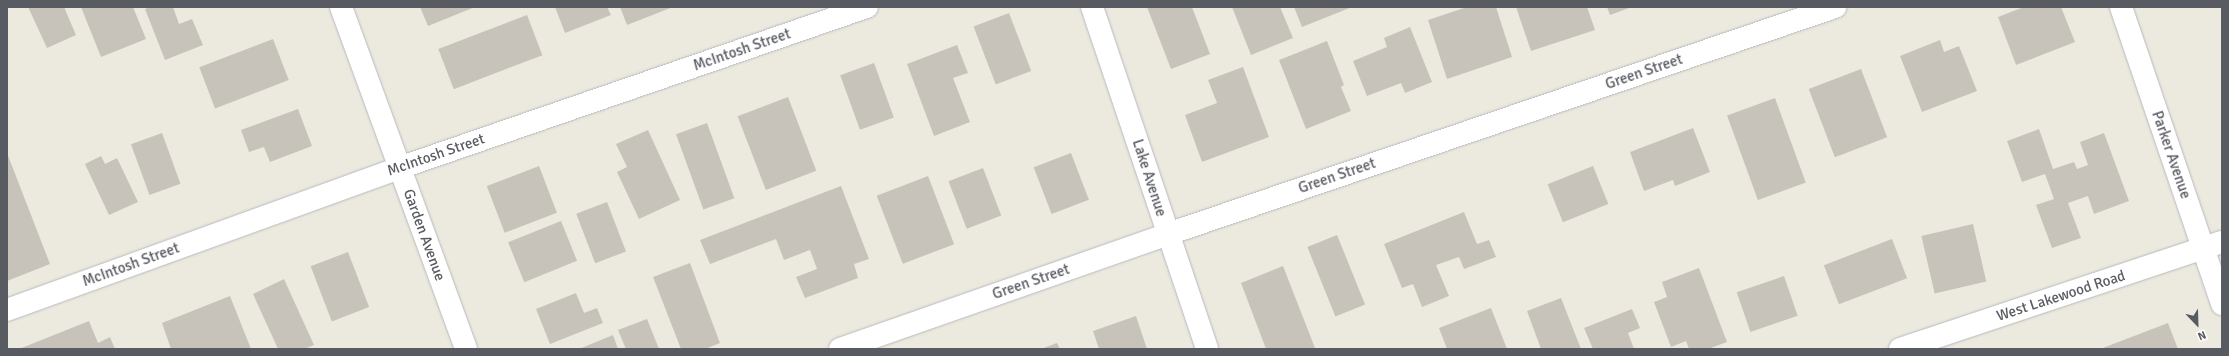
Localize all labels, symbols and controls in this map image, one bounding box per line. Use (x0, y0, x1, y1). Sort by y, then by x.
street label: McIntosh Street (691, 25, 793, 75)
street label: Green Street (1603, 50, 1685, 94)
street label: Parker Avenue (2148, 109, 2194, 201)
street label: McIntosh Street (385, 130, 487, 180)
street label: Lake Avenue (1128, 137, 1170, 219)
street label: Green Street (1296, 154, 1378, 198)
street label: Garden Avenue (399, 187, 449, 283)
street label: McIntosh Street (80, 239, 182, 291)
street label: Green Street (990, 260, 1072, 304)
street label: West Lakewood Road (1994, 267, 2128, 325)
north arrow (2177, 304, 2217, 344)
text: N (2196, 328, 2208, 343)

